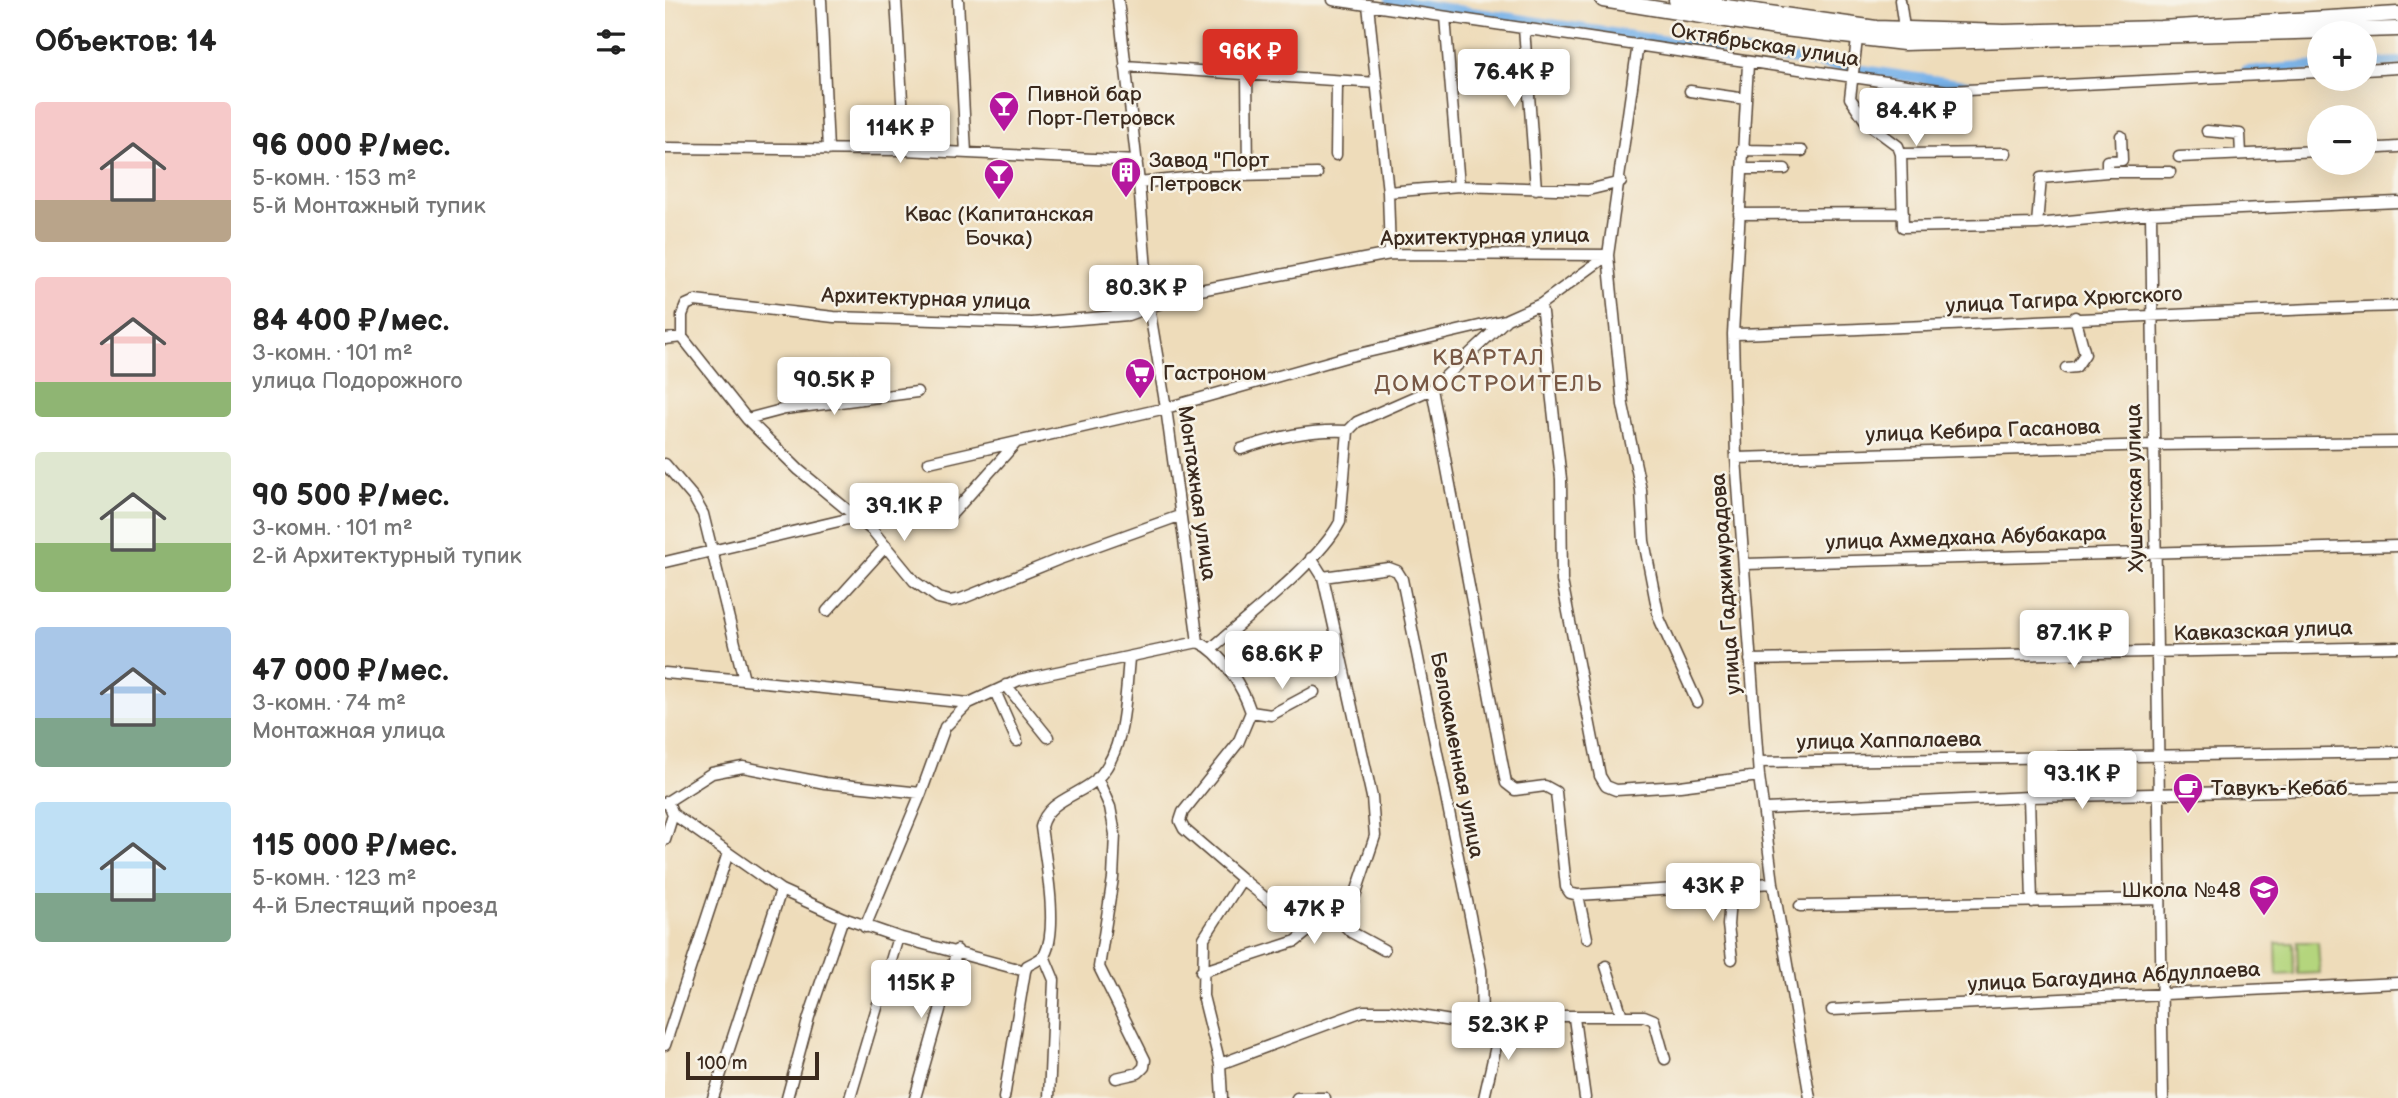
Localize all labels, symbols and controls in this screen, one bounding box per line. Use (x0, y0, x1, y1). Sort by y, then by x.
street label: Октябрьская улица (1669, 18, 1862, 72)
map controls (2307, 21, 2377, 175)
button: + (2307, 21, 2377, 91)
icon: filters (592, 23, 630, 61)
text: Объектов: 14 (35, 24, 217, 60)
pin: 96K ₽ (1201, 29, 1299, 89)
text: 96K ₽ (1219, 38, 1281, 66)
pin: 76.4K ₽ (1449, 50, 1579, 109)
text: 76.4K ₽ (1474, 58, 1554, 86)
place label: Пивной бар Порт-Петровск (1027, 82, 1175, 131)
pin: 84.4K ₽ (1851, 88, 1981, 148)
bar icon: Пивной бар Порт-Петровск (987, 89, 1021, 133)
text: 84.4K ₽ (1875, 97, 1957, 125)
button: − (2307, 105, 2377, 175)
pin: 114K ₽ (843, 106, 957, 165)
text: 114K ₽ (866, 114, 934, 142)
text: 96 000 ₽/мес. (252, 128, 450, 164)
icon: home (91, 130, 175, 214)
place label: Завод "Порт Петровск (1149, 148, 1269, 197)
building icon: Завод "Порт Петровск (1109, 155, 1143, 199)
bar icon: Квас (Капитанская Бочка) (982, 157, 1016, 201)
text: 5-комн. · 153 m² (252, 164, 417, 192)
text: 5-й Монтажный тупик (252, 192, 486, 220)
place label: Квас (Капитанская Бочка) (904, 202, 1094, 251)
street label: Архитектурная улица (1379, 223, 1590, 251)
pin: 80.3K ₽ (1081, 266, 1211, 325)
text: 80.3K ₽ (1105, 274, 1187, 302)
street label: улица Тагира Хрюгского (1945, 281, 2183, 319)
street label: Архитектурная улица (820, 283, 1032, 315)
text: 84 400 ₽/мес. (252, 303, 449, 339)
icon: home (91, 305, 175, 389)
text: 3-комн. · 101 m² (252, 339, 413, 367)
district label: КВАРТАЛ ДОМОСТРОИТЕЛЬ (1374, 344, 1604, 398)
supermarket icon: Гастроном (1123, 356, 1157, 400)
pin: 90.5K ₽ (769, 358, 899, 417)
place label: Гастроном (1163, 361, 1267, 386)
text: 90.5K ₽ (793, 366, 875, 394)
text: улица Подорожного (252, 367, 463, 395)
street label: Хушетская улица (2121, 403, 2149, 573)
street label: Монтажная улица (1172, 404, 1222, 583)
street label: улица Кебира Гасанова (1865, 414, 2102, 448)
street label: улица Гаджимурадова (1706, 472, 1746, 695)
text: 90 500 ₽/мес. (252, 478, 449, 514)
icon: home (91, 480, 175, 564)
pin: 39.1K ₽ (839, 484, 969, 543)
text: 39.1K ₽ (866, 492, 942, 520)
text: 3-комн. · 101 m² (252, 514, 413, 542)
street label: улица Ахмедхана Абубакара (1825, 521, 2108, 555)
text: 2-й Архитектурный тупик (252, 542, 522, 570)
pin: 87.1K ₽ (2009, 610, 2139, 670)
street label: Кавказская улица (2173, 615, 2354, 647)
text: 87.1K ₽ (2036, 619, 2112, 647)
pin: 68.6K ₽ (1217, 632, 1347, 691)
text: 68.6K ₽ (1241, 640, 1323, 668)
street label: Белокаменная улица (1425, 650, 1489, 861)
text: 47 000 ₽/мес. (252, 653, 449, 689)
icon: home (91, 655, 175, 739)
text: 3-комн. · 74 m² (252, 689, 406, 717)
text: Монтажная улица (252, 717, 445, 745)
street label: улица Хаппалаева (1796, 727, 1982, 755)
pin: 93.1K ₽ (2017, 752, 2147, 811)
text: 93.1K ₽ (2044, 760, 2120, 788)
cafe icon: Тавукъ-Кебаб (2171, 771, 2205, 815)
place label: Тавукъ-Кебаб (2211, 776, 2348, 801)
text: 115 000 ₽/мес. (252, 828, 457, 864)
icon: home (91, 830, 175, 914)
text: 5-комн. · 123 m² (252, 864, 416, 892)
pin: 43K ₽ (1664, 864, 1762, 923)
text: 43K ₽ (1682, 872, 1744, 900)
school or university icon: Школа №48 (2247, 873, 2281, 917)
place label: Школа №48 (2122, 878, 2241, 903)
pin: 47K ₽ (1265, 886, 1363, 946)
text: 4-й Блестящий проезд (252, 892, 498, 920)
text: 47K ₽ (1283, 895, 1345, 923)
street label: улица Багаудина Абдуллаева (1967, 957, 2262, 997)
pin: 115K ₽ (864, 960, 978, 1020)
text: 115K ₽ (887, 969, 955, 997)
pin: 52.3K ₽ (1443, 1002, 1573, 1062)
text: 52.3K ₽ (1468, 1011, 1548, 1039)
scale bar (686, 1049, 819, 1081)
text: 100 m (697, 1052, 748, 1075)

